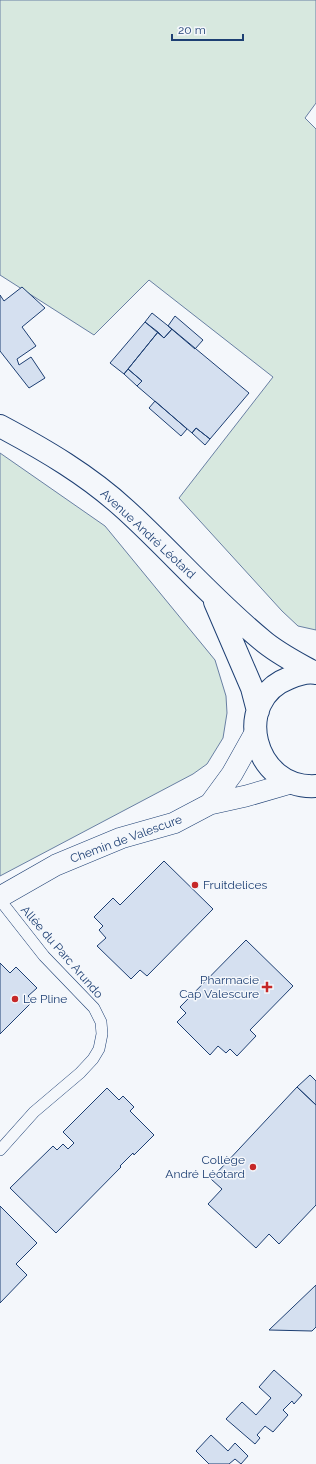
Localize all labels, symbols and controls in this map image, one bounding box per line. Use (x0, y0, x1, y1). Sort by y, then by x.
scale bar (172, 16, 243, 42)
text: 20 m (178, 23, 206, 37)
street label: Avenue André Léotard (98, 486, 198, 582)
street label: Chemin de Valescure (68, 812, 184, 866)
place label: Fruitdelices (203, 878, 267, 892)
marker: Fruitdelices (190, 880, 200, 890)
street label: Allée du Parc Arundo (18, 903, 106, 1001)
place label: Pharmacie Cap Valescure (179, 973, 259, 1001)
marker: Pharmacie Cap Valescure (262, 982, 272, 992)
place label: Le Pline (23, 992, 67, 1006)
marker: Le Pline (10, 994, 20, 1004)
place label: Collège André Léotard (165, 1153, 245, 1181)
marker: Collège André Léotard (248, 1162, 258, 1172)

